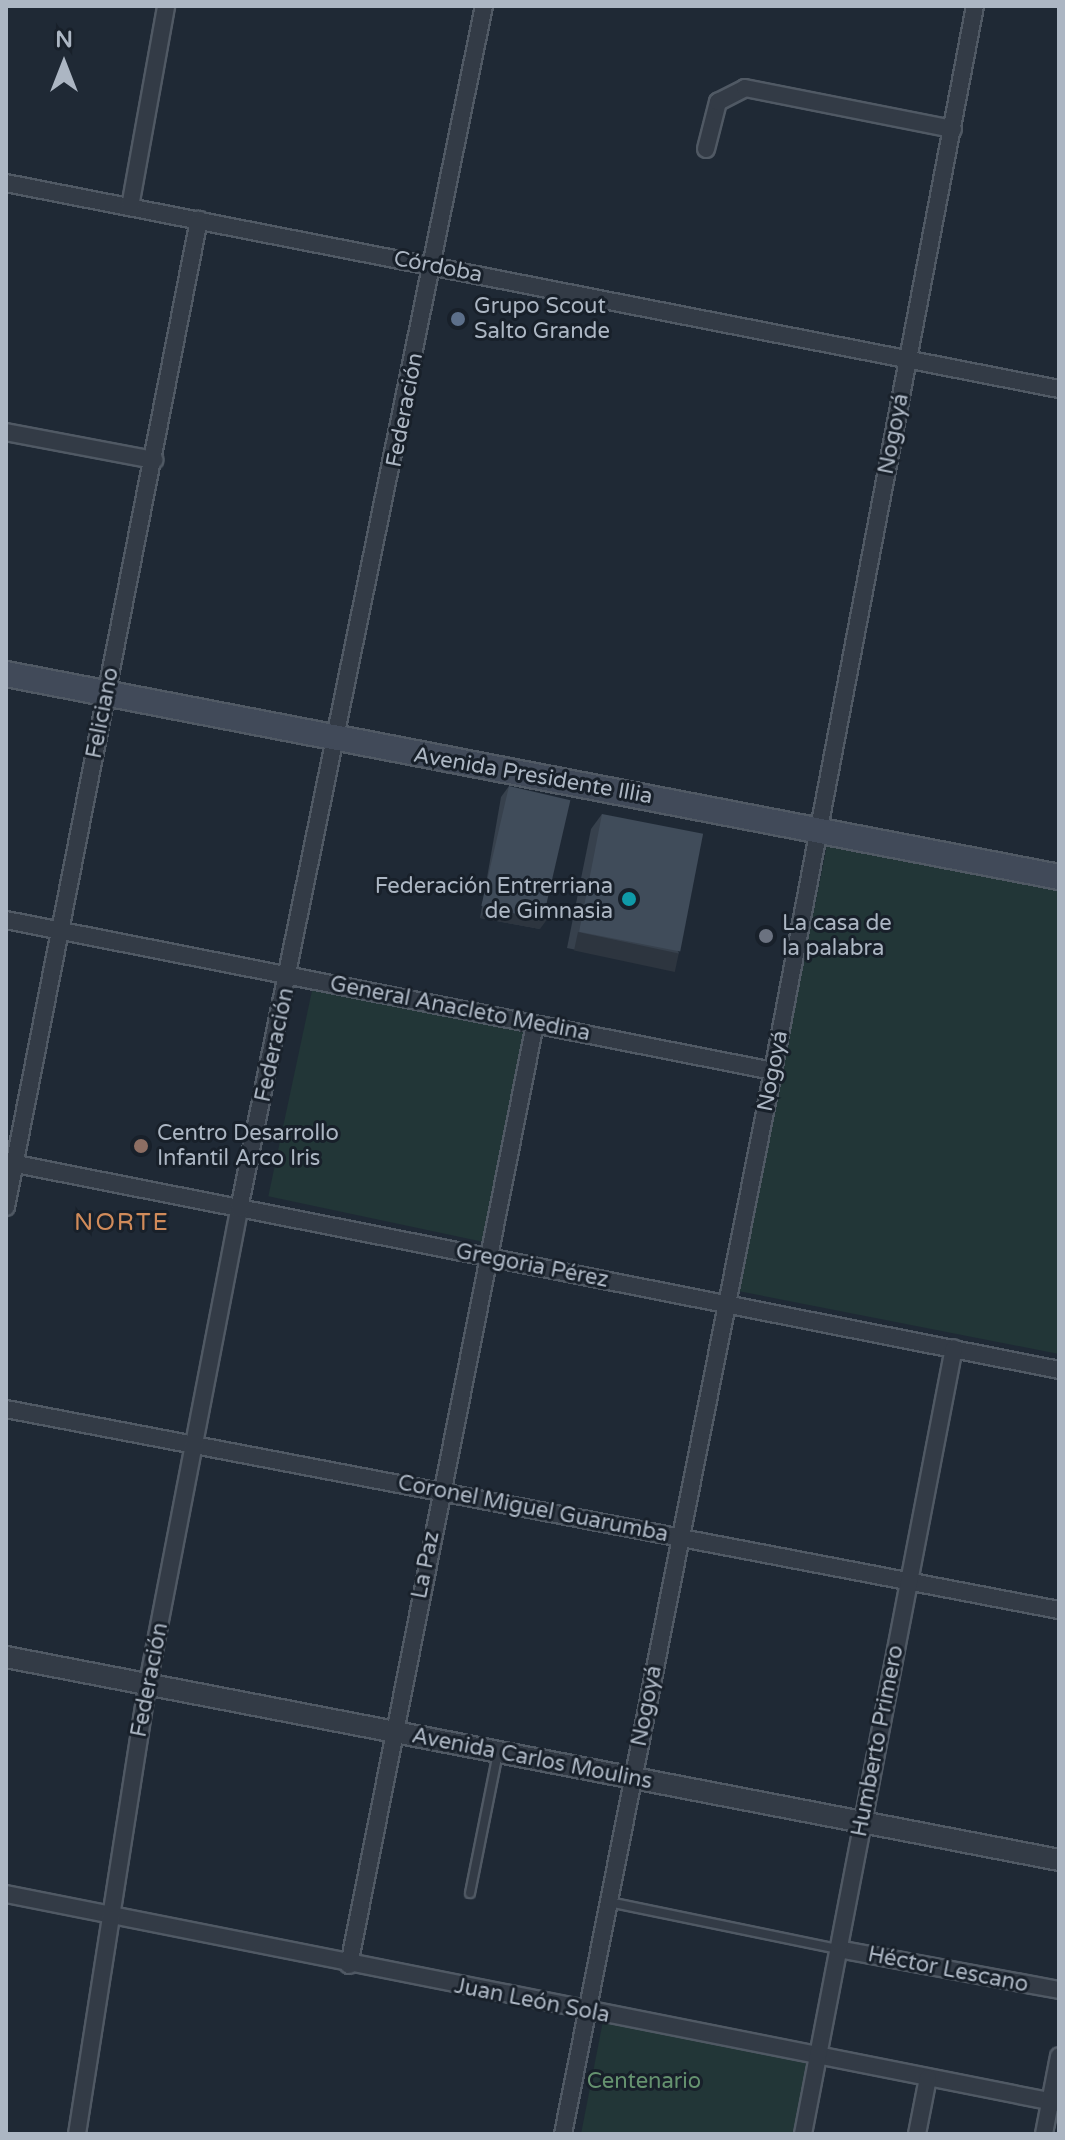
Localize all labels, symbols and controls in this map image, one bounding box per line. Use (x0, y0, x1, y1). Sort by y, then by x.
north arrow (24, 24, 104, 104)
text: N (55, 27, 73, 53)
street label: Córdoba (391, 245, 485, 289)
place label: Grupo Scout Salto Grande (474, 293, 610, 344)
marker: Grupo Scout Salto Grande (449, 310, 467, 328)
street label: Federación (381, 351, 429, 469)
street label: Nogoyá (873, 391, 915, 477)
street label: Feliciano (81, 665, 125, 761)
street label: Avenida Presidente Illia (411, 742, 655, 810)
place label: Federación Entrerriana de Gimnasia (375, 873, 613, 924)
marker: Federación Entrerriana de Gimnasia (620, 890, 638, 908)
place label: La casa de la palabra (782, 910, 892, 962)
marker: La casa de la palabra (757, 927, 775, 945)
street label: General Anacleto Medina (328, 971, 592, 1047)
street label: Federación (250, 985, 300, 1105)
street label: Nogoyá (752, 1028, 794, 1114)
place label: Centro Desarrollo Infantil Arco Iris (157, 1120, 339, 1172)
marker: Centro Desarrollo Infantil Arco Iris (132, 1137, 150, 1155)
district label: NORTE (74, 1209, 170, 1237)
street label: Gregoria Pérez (453, 1238, 611, 1294)
street label: Coronel Miguel Guarumba (396, 1470, 670, 1548)
street label: La Paz (407, 1529, 445, 1601)
street label: Federación (126, 1621, 174, 1739)
street label: Humberto Primero (846, 1643, 910, 1839)
street label: Nogoyá (626, 1663, 668, 1749)
street label: Avenida Carlos Moulins (410, 1723, 654, 1795)
street label: Héctor Lescano (866, 1942, 1030, 1998)
street label: Juan León Sola (452, 1973, 612, 2029)
park label: Centenario (587, 2069, 701, 2095)

